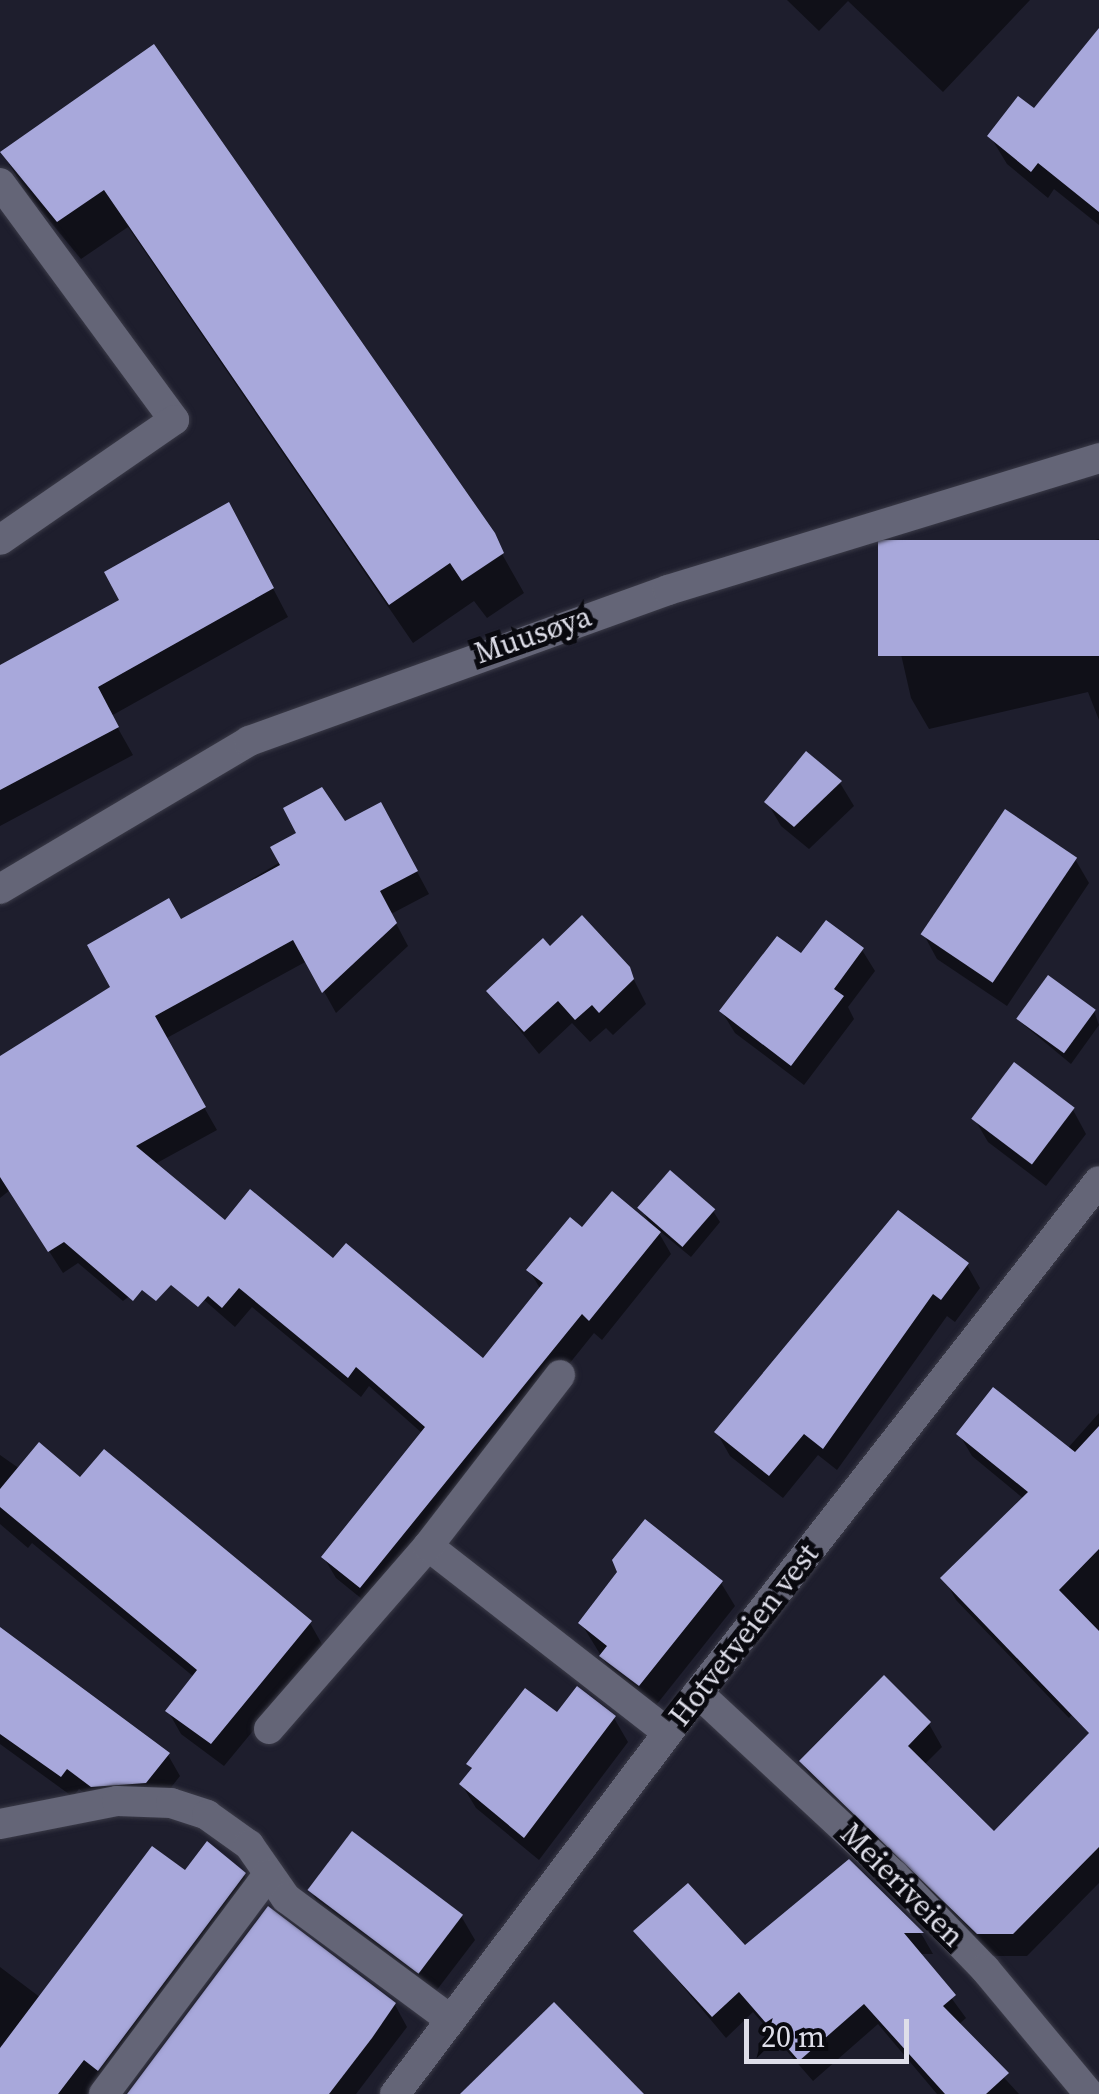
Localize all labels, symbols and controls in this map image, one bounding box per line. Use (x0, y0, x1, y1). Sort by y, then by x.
street label: Muusøya (470, 598, 596, 672)
street label: Hotvetveien vest (662, 1537, 826, 1733)
street label: Meieriveien (833, 1816, 971, 1954)
scale bar (749, 1999, 914, 2061)
text: 20 m (761, 2016, 825, 2057)

